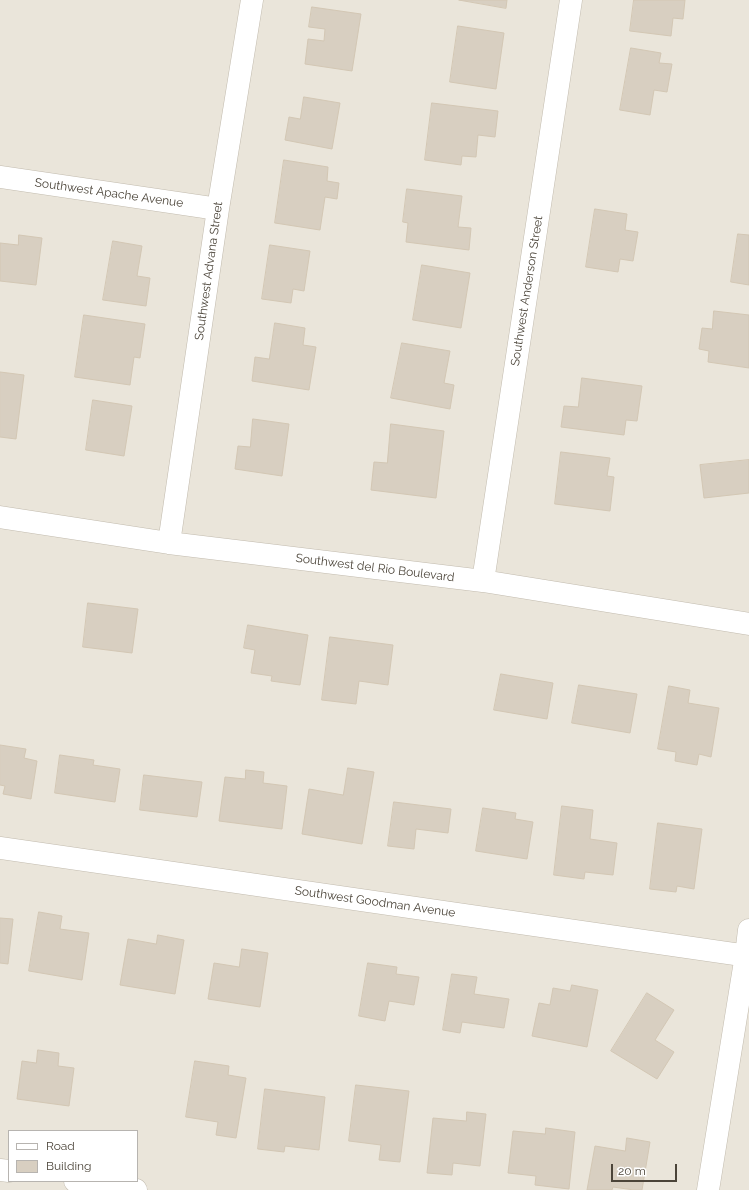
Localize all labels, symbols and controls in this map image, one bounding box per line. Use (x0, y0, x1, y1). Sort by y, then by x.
street label: Southwest Apache Avenue (34, 175, 184, 211)
street label: Southwest Advana Street (192, 201, 226, 341)
street label: Southwest Anderson Street (508, 215, 546, 367)
street label: Southwest del Rio Boulevard (295, 551, 455, 585)
street label: Southwest Goodman Avenue (294, 884, 456, 920)
legend (8, 1130, 138, 1182)
text: Road (46, 1139, 75, 1153)
scale bar (613, 1156, 679, 1182)
text: Building (46, 1159, 92, 1173)
text: 20 m (618, 1164, 646, 1178)

